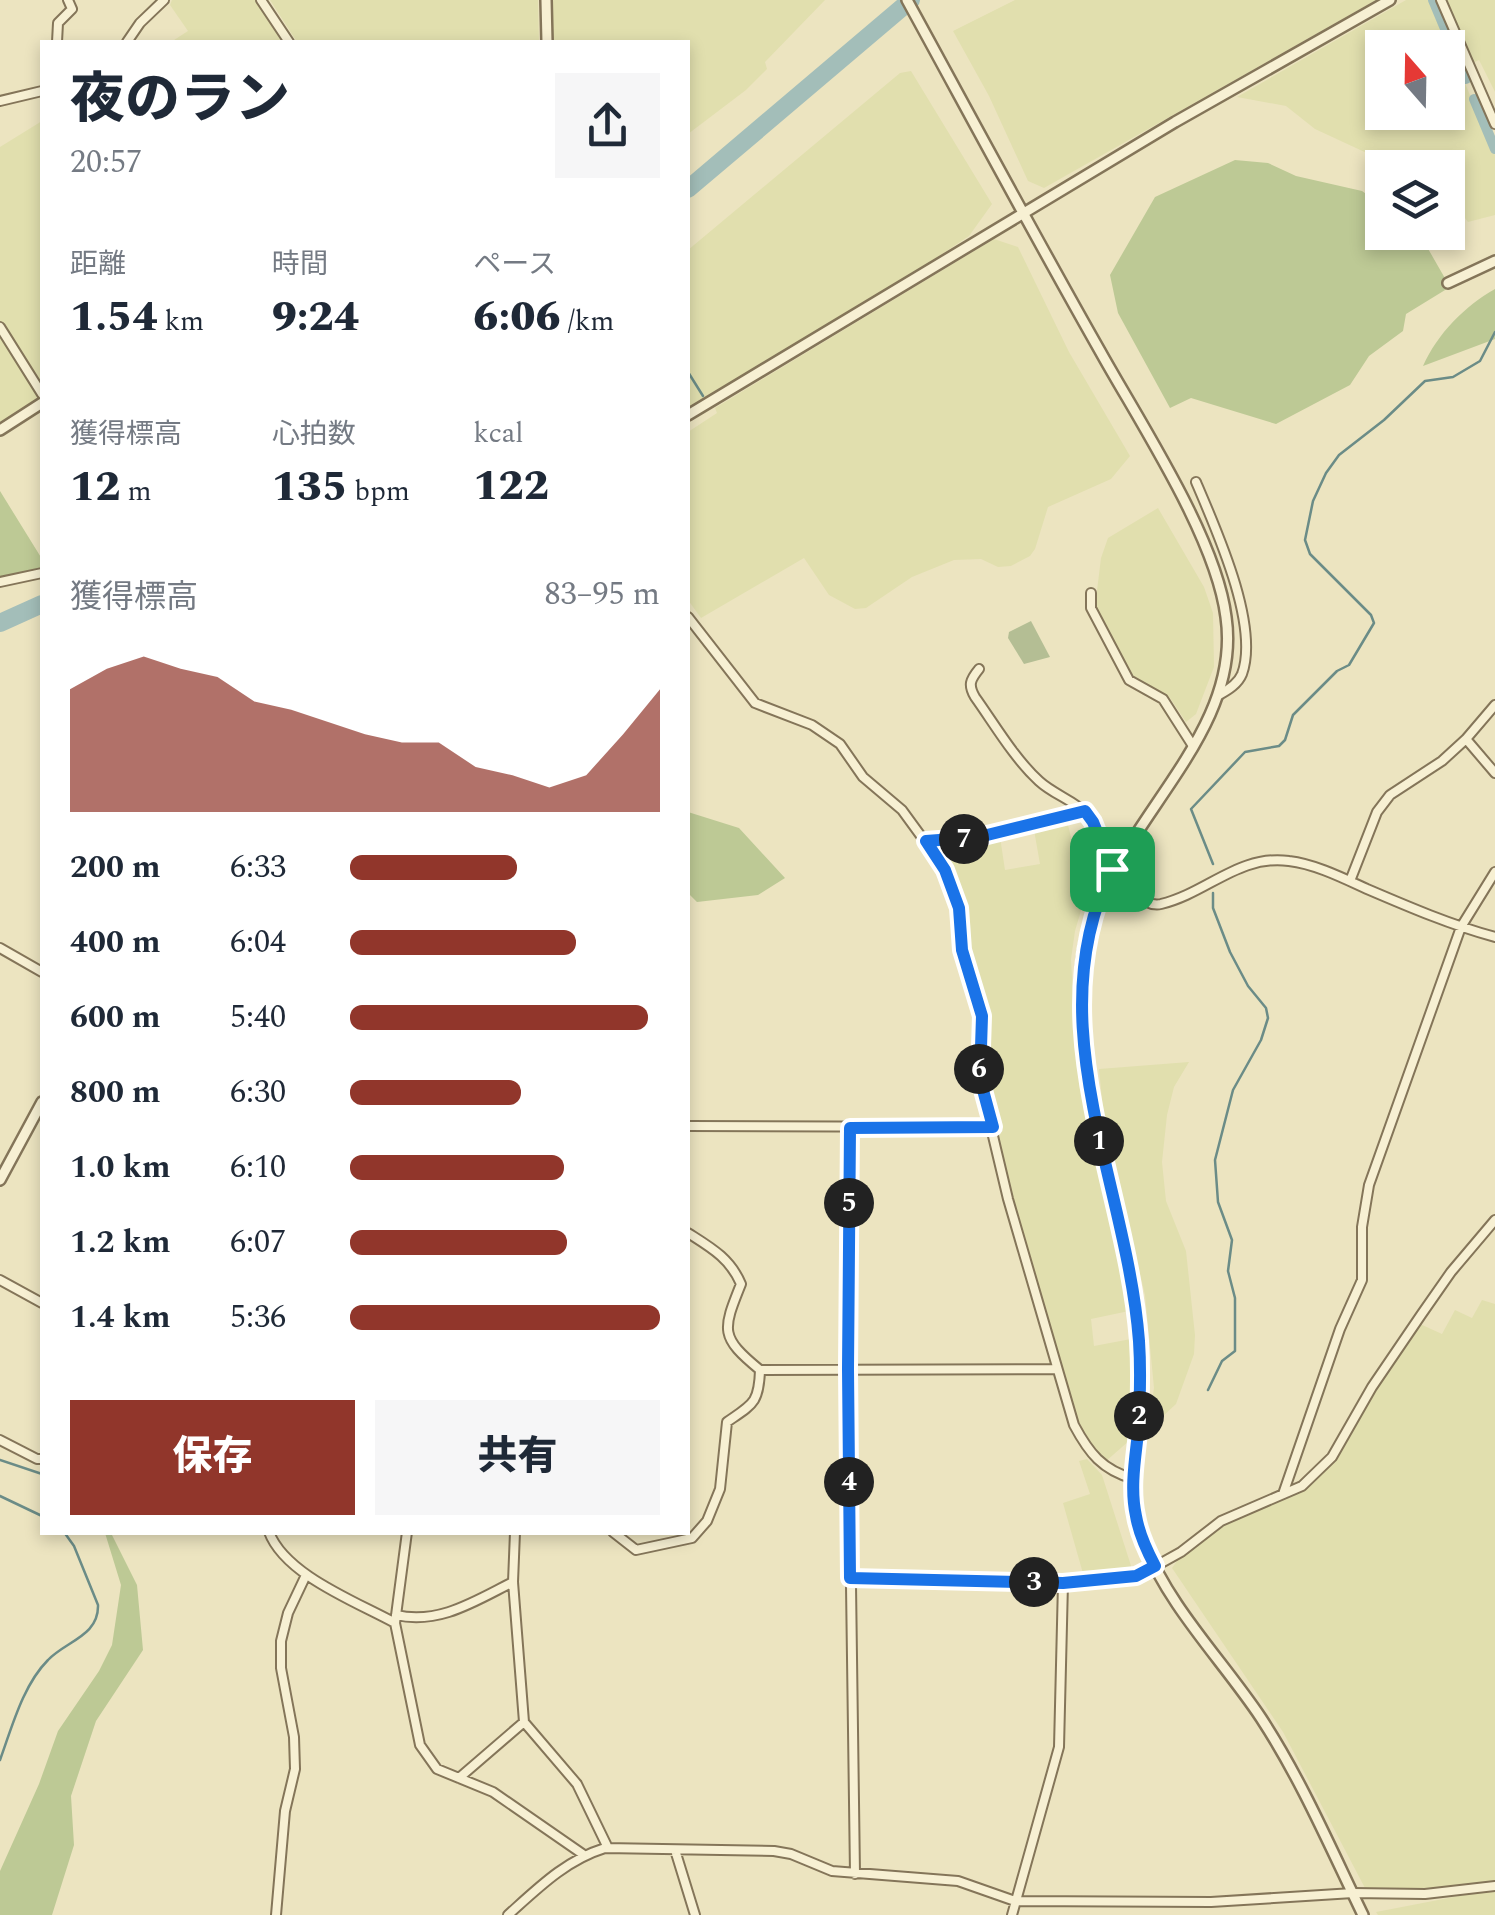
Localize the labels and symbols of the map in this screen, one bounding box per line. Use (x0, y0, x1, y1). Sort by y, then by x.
north arrow (1365, 30, 1465, 130)
pin: 7 (939, 814, 989, 864)
pin (1070, 827, 1155, 912)
pin: 6 (954, 1044, 1004, 1094)
pin: 1 (1074, 1116, 1124, 1166)
pin: 5 (824, 1178, 874, 1228)
pin: 2 (1114, 1391, 1164, 1441)
pin: 4 (824, 1457, 874, 1507)
pin: 3 (1009, 1557, 1059, 1607)

